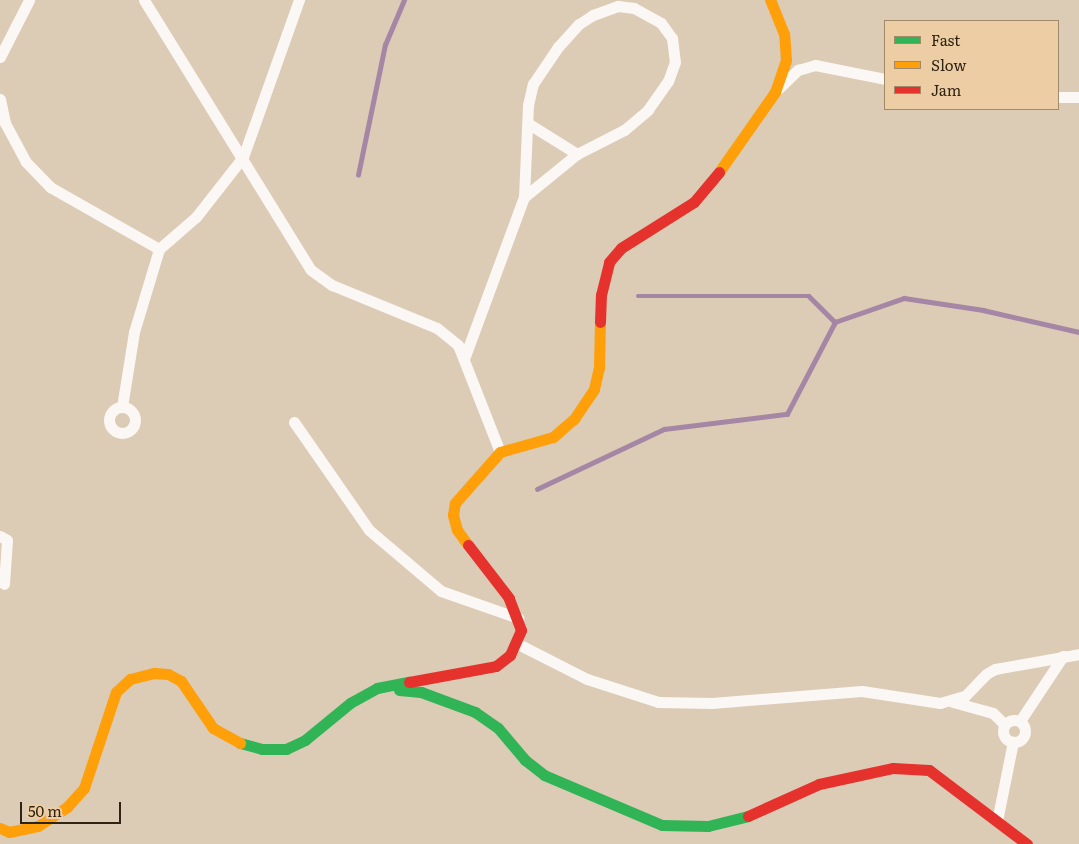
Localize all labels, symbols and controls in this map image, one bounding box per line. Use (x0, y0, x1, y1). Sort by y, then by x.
legend (884, 20, 1059, 110)
text: Fast (931, 28, 960, 51)
text: Slow (931, 53, 966, 76)
text: Jam (931, 78, 961, 101)
scale bar (22, 792, 124, 824)
text: 50 m (28, 799, 62, 822)

